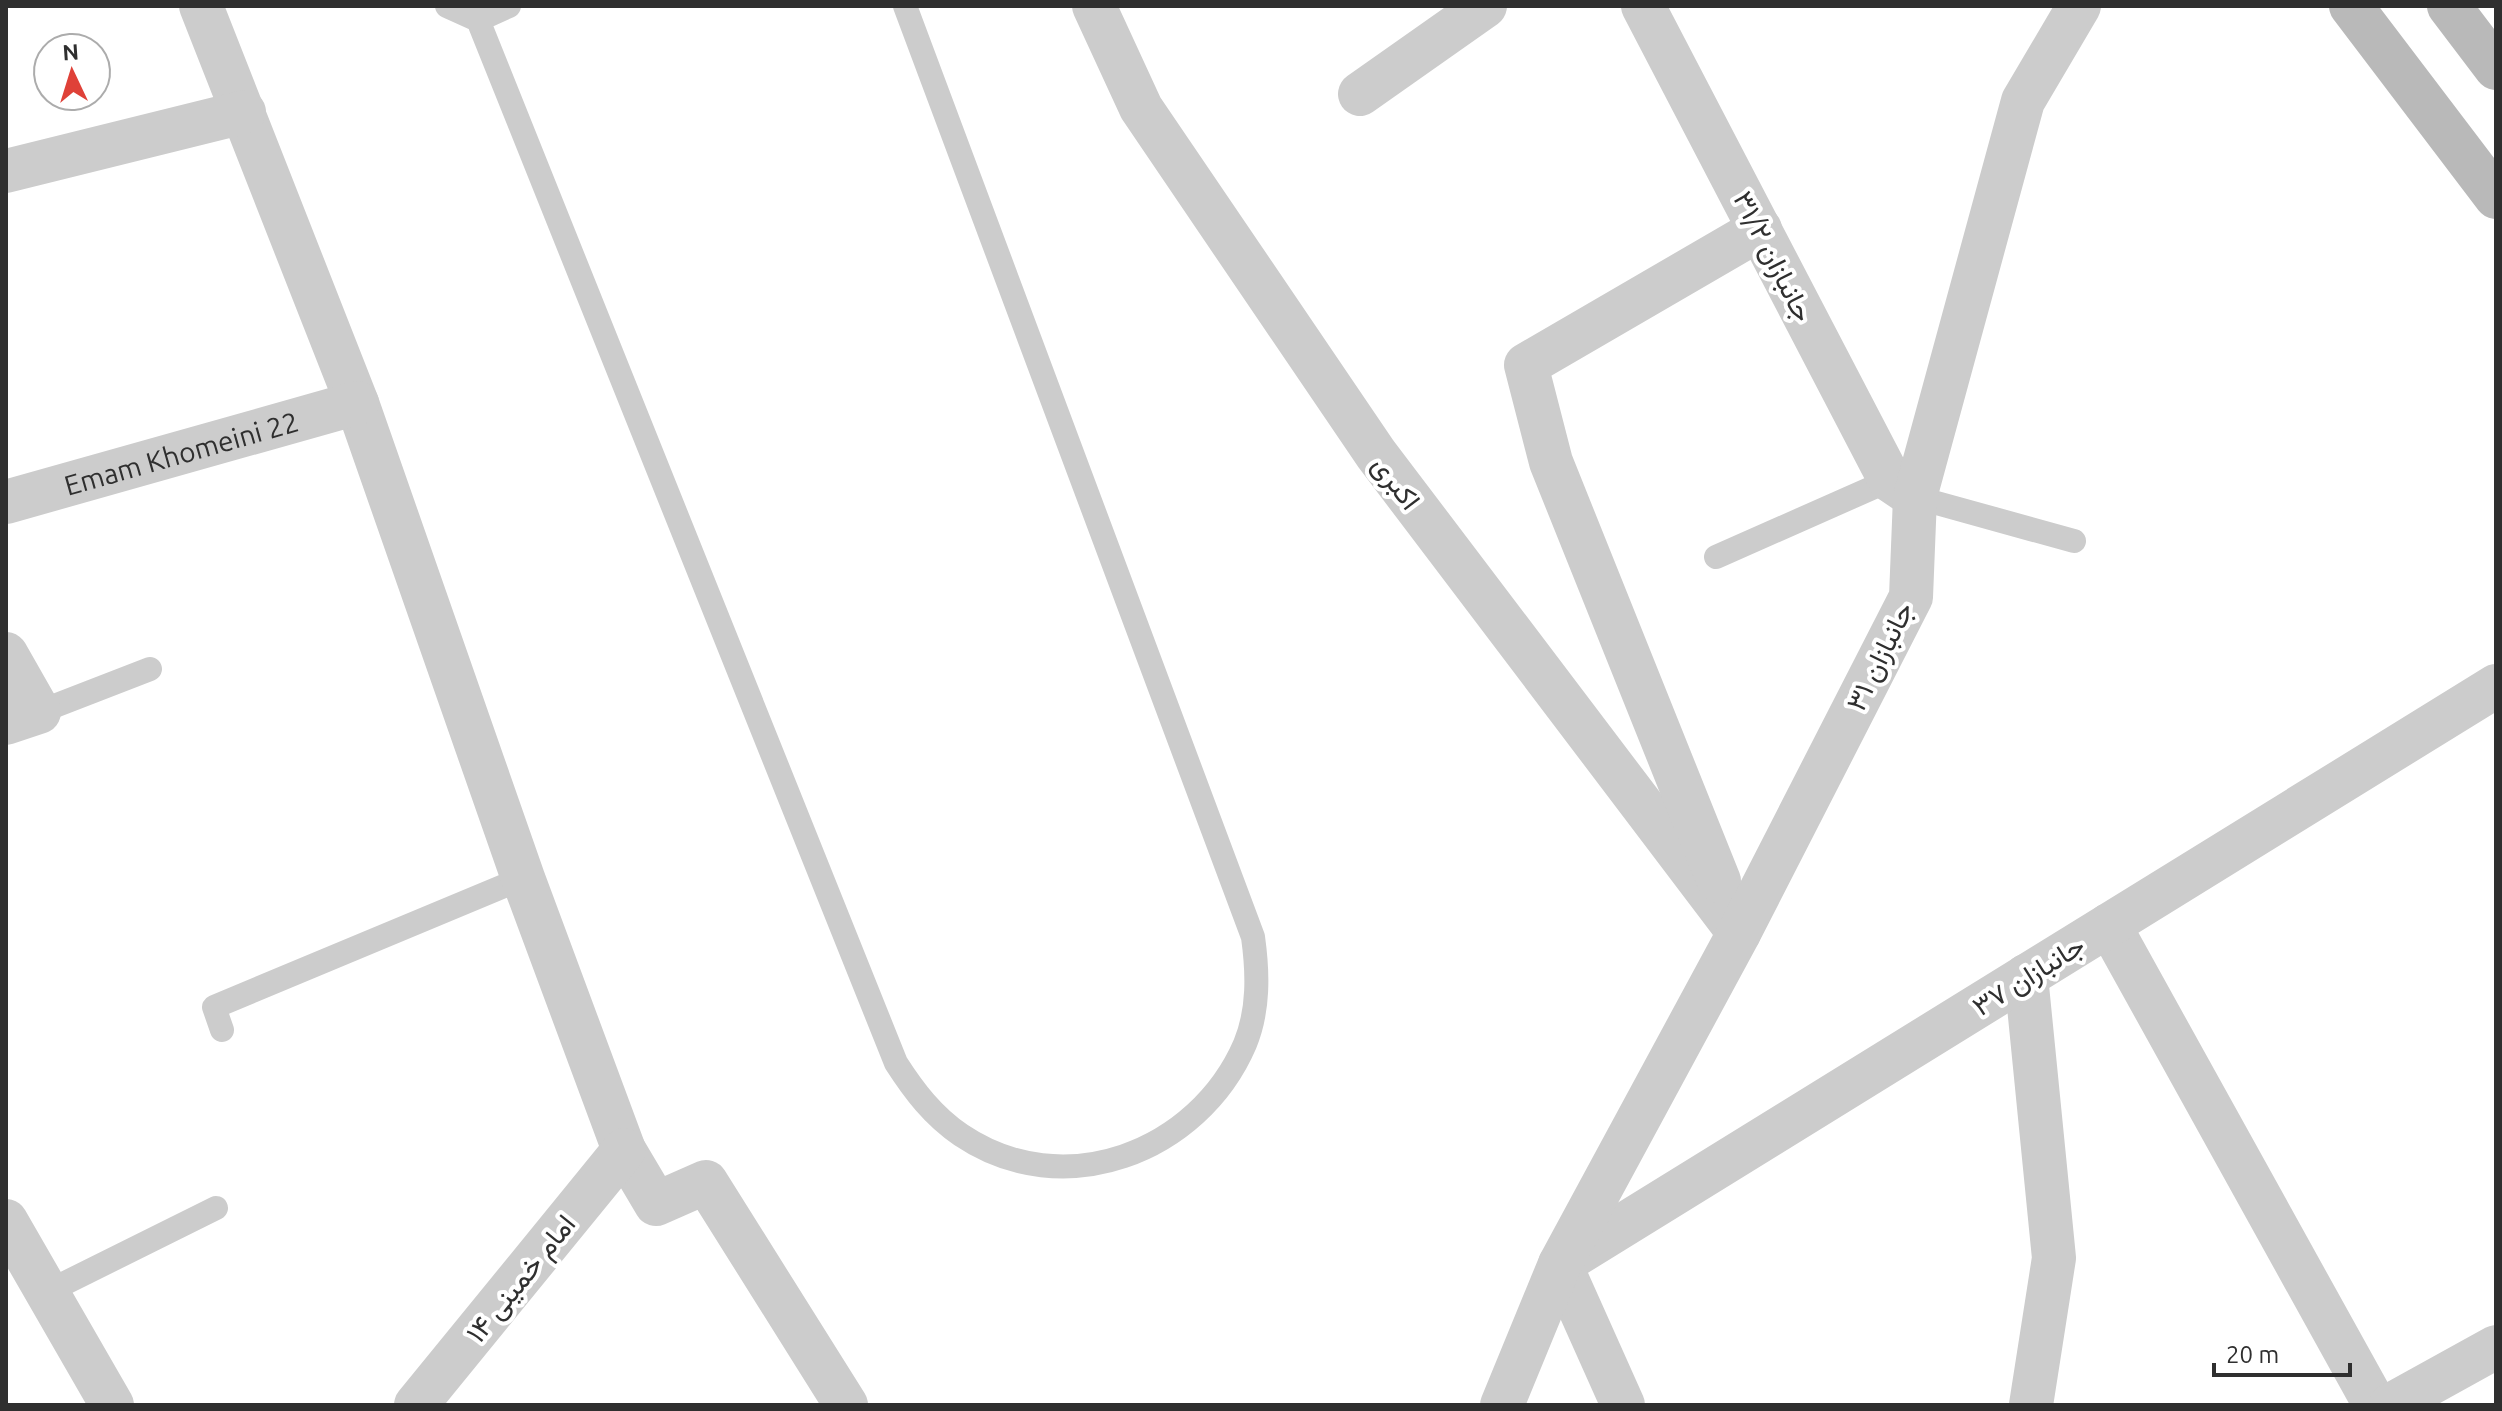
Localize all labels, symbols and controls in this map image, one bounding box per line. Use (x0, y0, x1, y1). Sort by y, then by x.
north arrow (32, 32, 112, 112)
text: N (62, 39, 80, 65)
street label: جانبازان ۳۱/۲ (1725, 186, 1820, 328)
street label: Emam Khomeini 22 (61, 405, 302, 500)
street label: اکبری (1364, 449, 1427, 517)
street label: جانبازان ۳۱ (1839, 597, 1921, 717)
street label: جانبازان ۳۷ (1967, 929, 2091, 1024)
street label: امام خمینی ۱۴ (459, 1208, 584, 1350)
scale bar (2214, 1327, 2350, 1377)
text: 20 m (2226, 1341, 2279, 1368)

